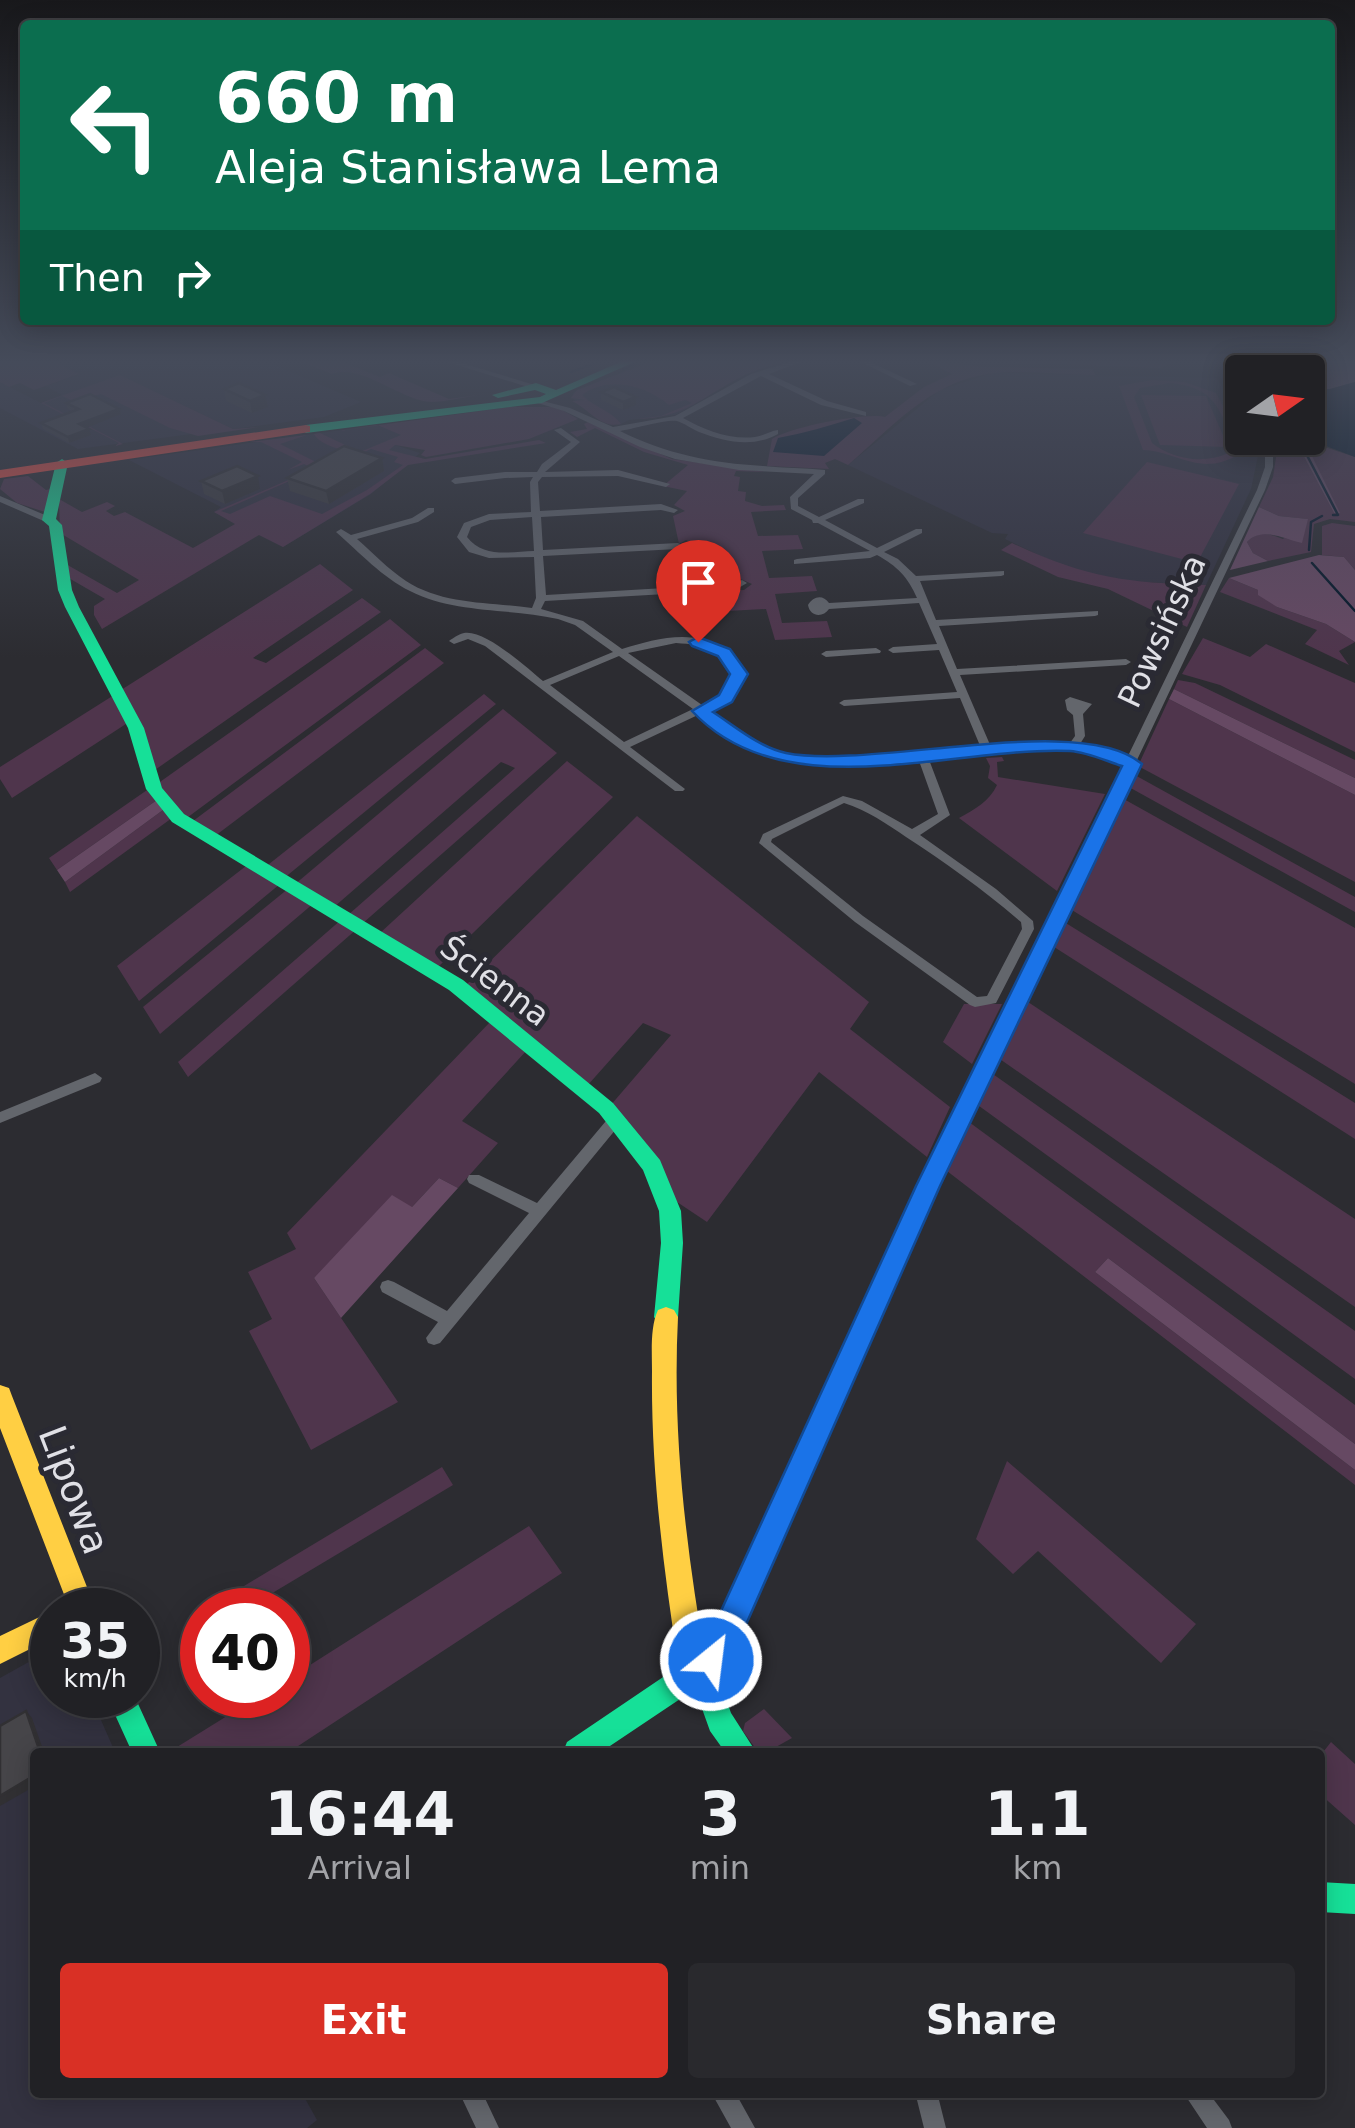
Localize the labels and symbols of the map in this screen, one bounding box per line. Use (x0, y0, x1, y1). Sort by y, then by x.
north arrow (1225, 355, 1325, 455)
pin (656, 540, 741, 643)
street label: Powsińska (1110, 549, 1214, 713)
street label: Ścienna (433, 927, 558, 1034)
street label: Lipowa (30, 1420, 118, 1560)
speed limit sign: 40 (180, 1588, 310, 1718)
position arrow (659, 1608, 763, 1712)

